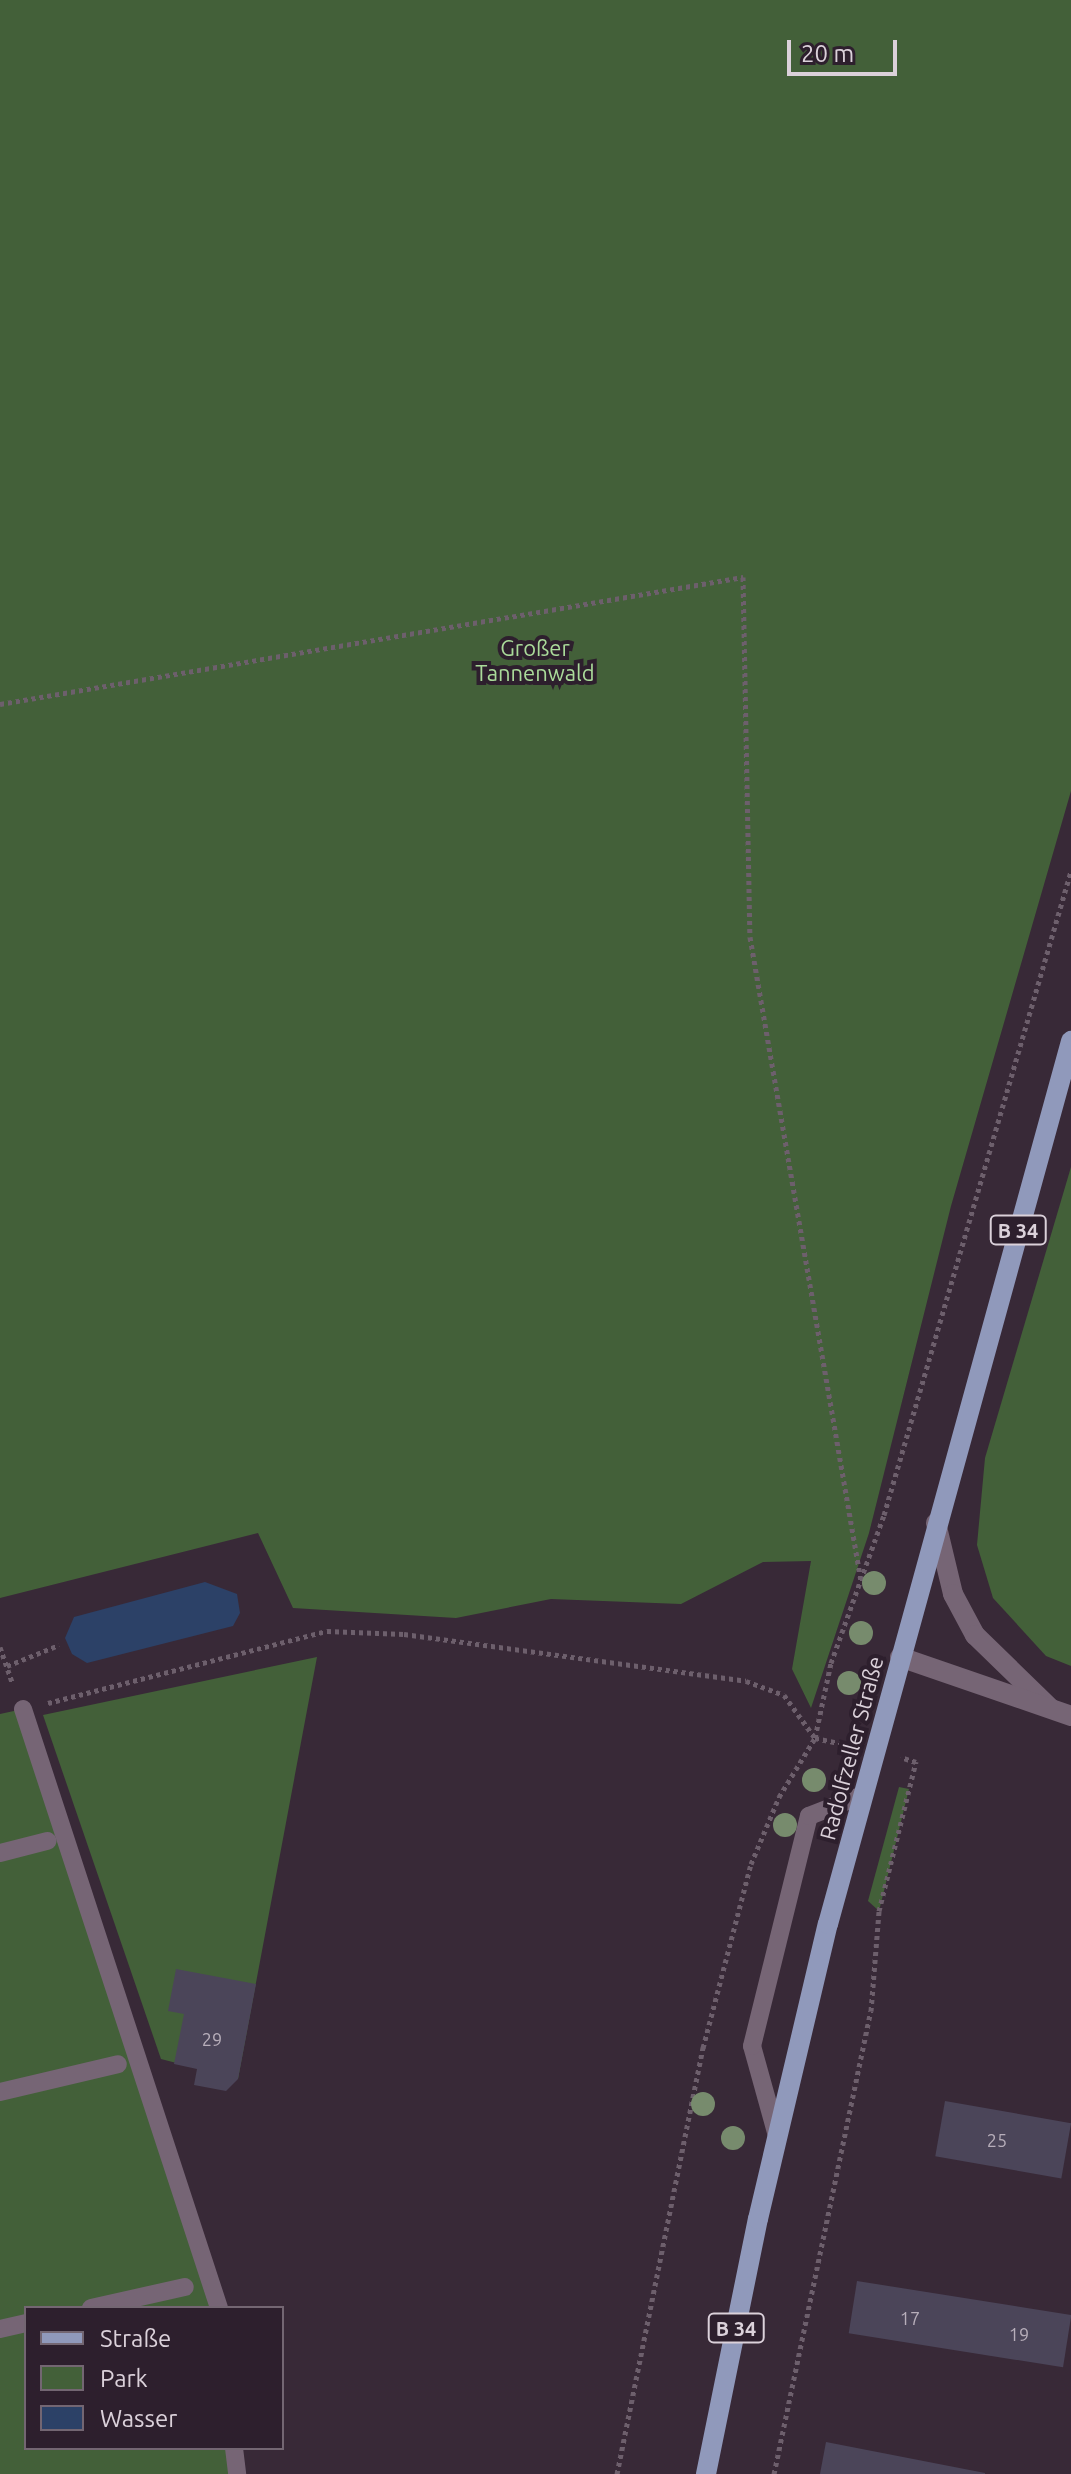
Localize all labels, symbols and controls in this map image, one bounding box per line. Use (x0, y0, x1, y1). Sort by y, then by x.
scale bar (791, 24, 901, 74)
text: 20 m (801, 40, 854, 67)
park label: Großer Tannenwald (475, 634, 595, 686)
road number: B 34 (988, 1214, 1048, 1246)
street label: Radolfzeller Straße (814, 1653, 888, 1843)
house number: 29 (202, 2028, 222, 2050)
house number: 25 (987, 2129, 1007, 2151)
legend (24, 2306, 284, 2450)
house number: 17 (900, 2307, 920, 2329)
road number: B 34 (706, 2312, 766, 2344)
house number: 19 (1009, 2323, 1029, 2345)
text: Straße (100, 2325, 171, 2352)
text: Park (100, 2365, 148, 2392)
text: Wasser (100, 2405, 177, 2432)

